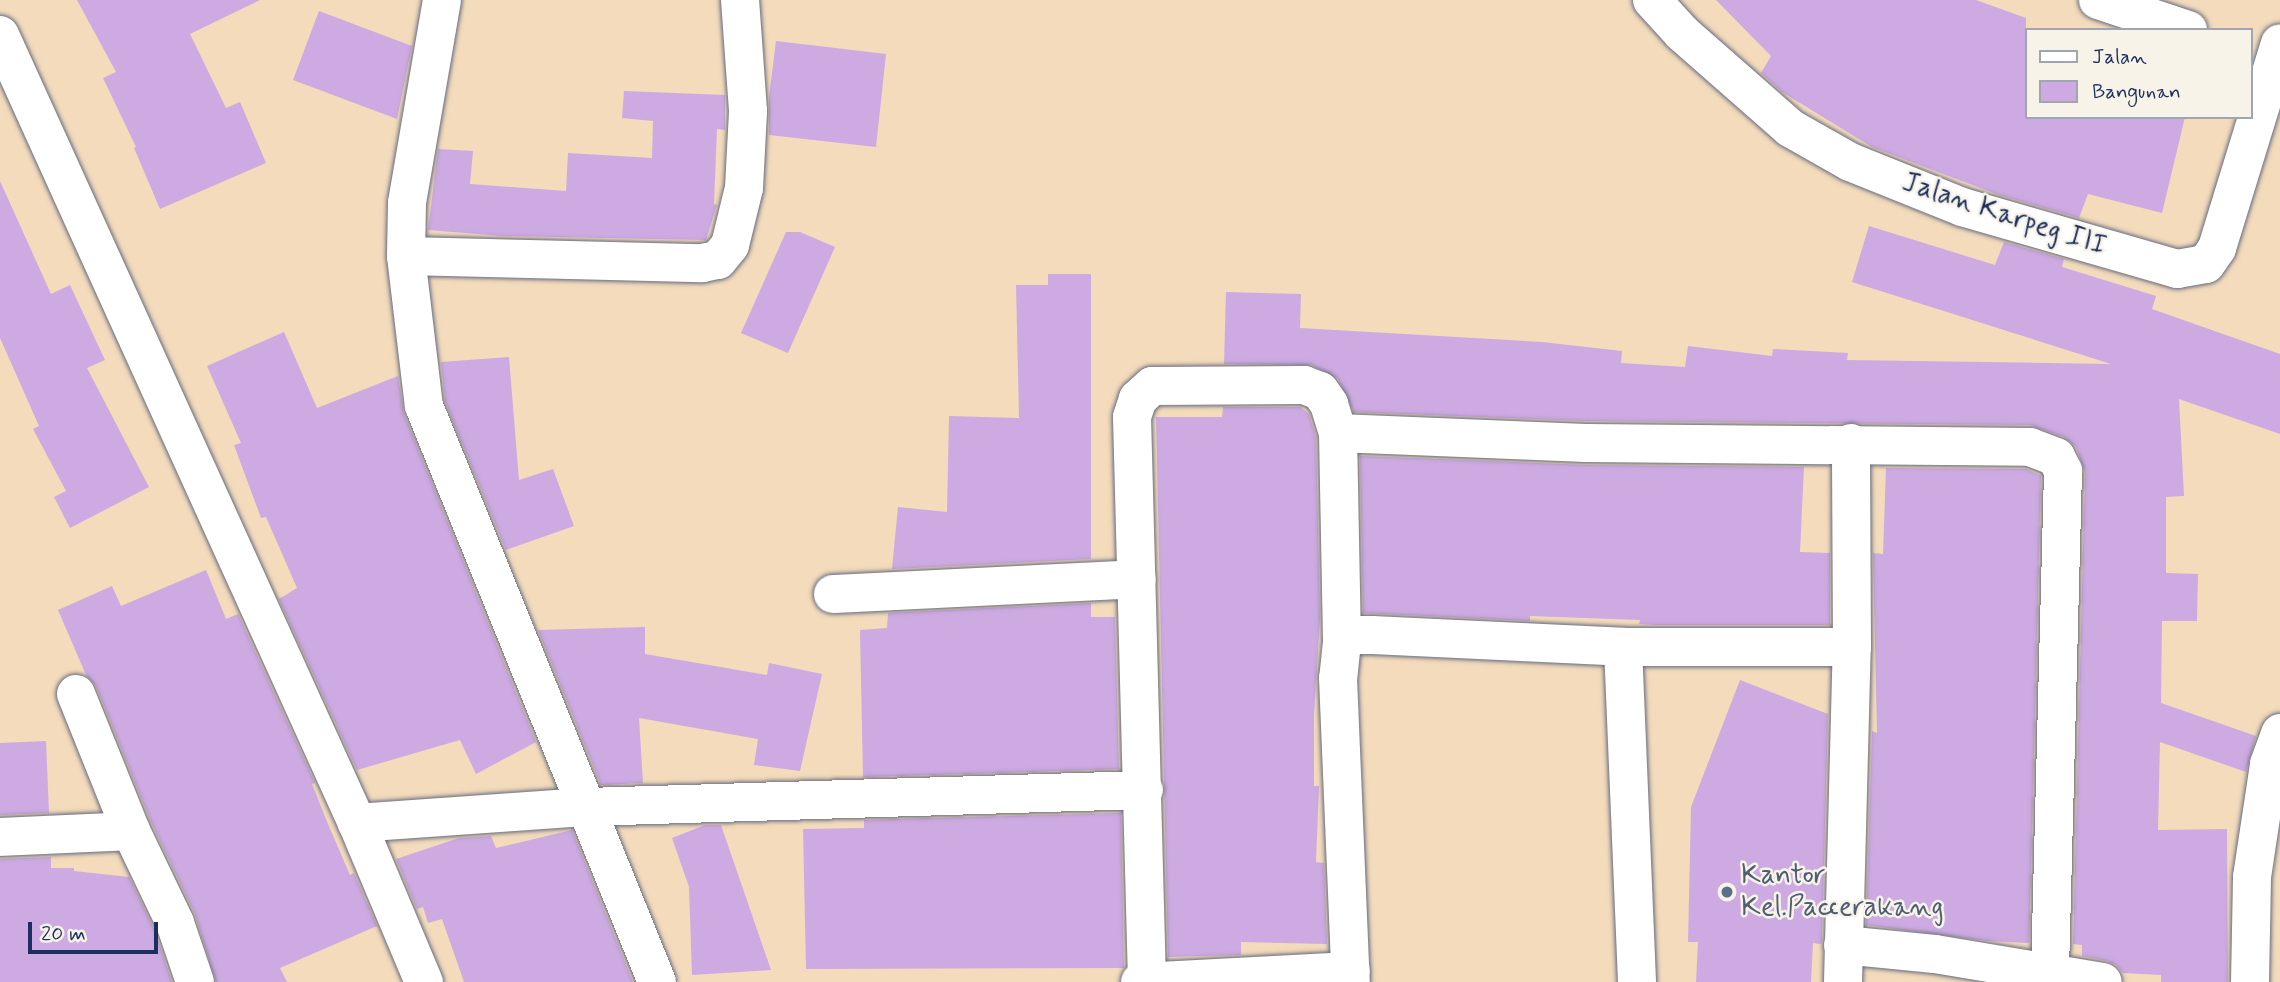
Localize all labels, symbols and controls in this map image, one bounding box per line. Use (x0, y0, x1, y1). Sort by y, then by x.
legend (2024, 28, 2252, 119)
text: Jalan (2092, 43, 2147, 71)
text: Bangunan (2092, 78, 2181, 106)
street label: Jalan Karpeg III (1899, 167, 2109, 263)
place label: Kantor Kel.Paccerakang (1741, 859, 1944, 925)
marker: Kantor Kel.Paccerakang (1719, 884, 1735, 900)
scale bar (32, 908, 161, 952)
text: 20 m (41, 920, 86, 948)

